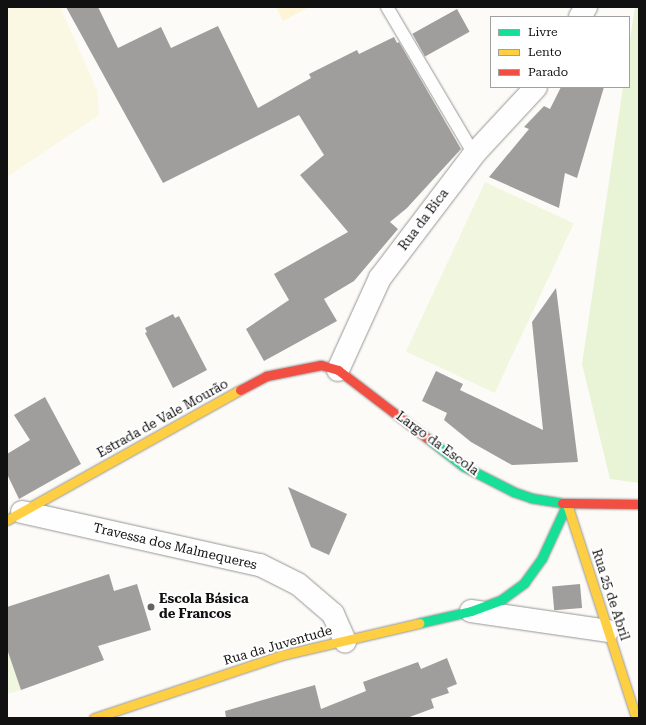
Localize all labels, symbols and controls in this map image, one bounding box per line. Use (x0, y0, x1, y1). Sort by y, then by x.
legend (490, 16, 630, 88)
text: Livre (528, 25, 558, 39)
text: Lento (528, 45, 562, 59)
text: Parado (528, 65, 568, 79)
street label: Rua da Bica (396, 186, 452, 254)
street label: Estrada de Vale Mourão (95, 376, 231, 462)
street label: Largo da Escola (393, 409, 481, 479)
street label: Travessa dos Malmequeres (92, 521, 258, 573)
street label: Rua 25 de Abril (588, 547, 632, 643)
place label: Escola Básica de Francos (159, 592, 249, 623)
marker: Escola Básica de Francos (146, 602, 156, 612)
street label: Rua da Juventude (222, 623, 334, 669)

